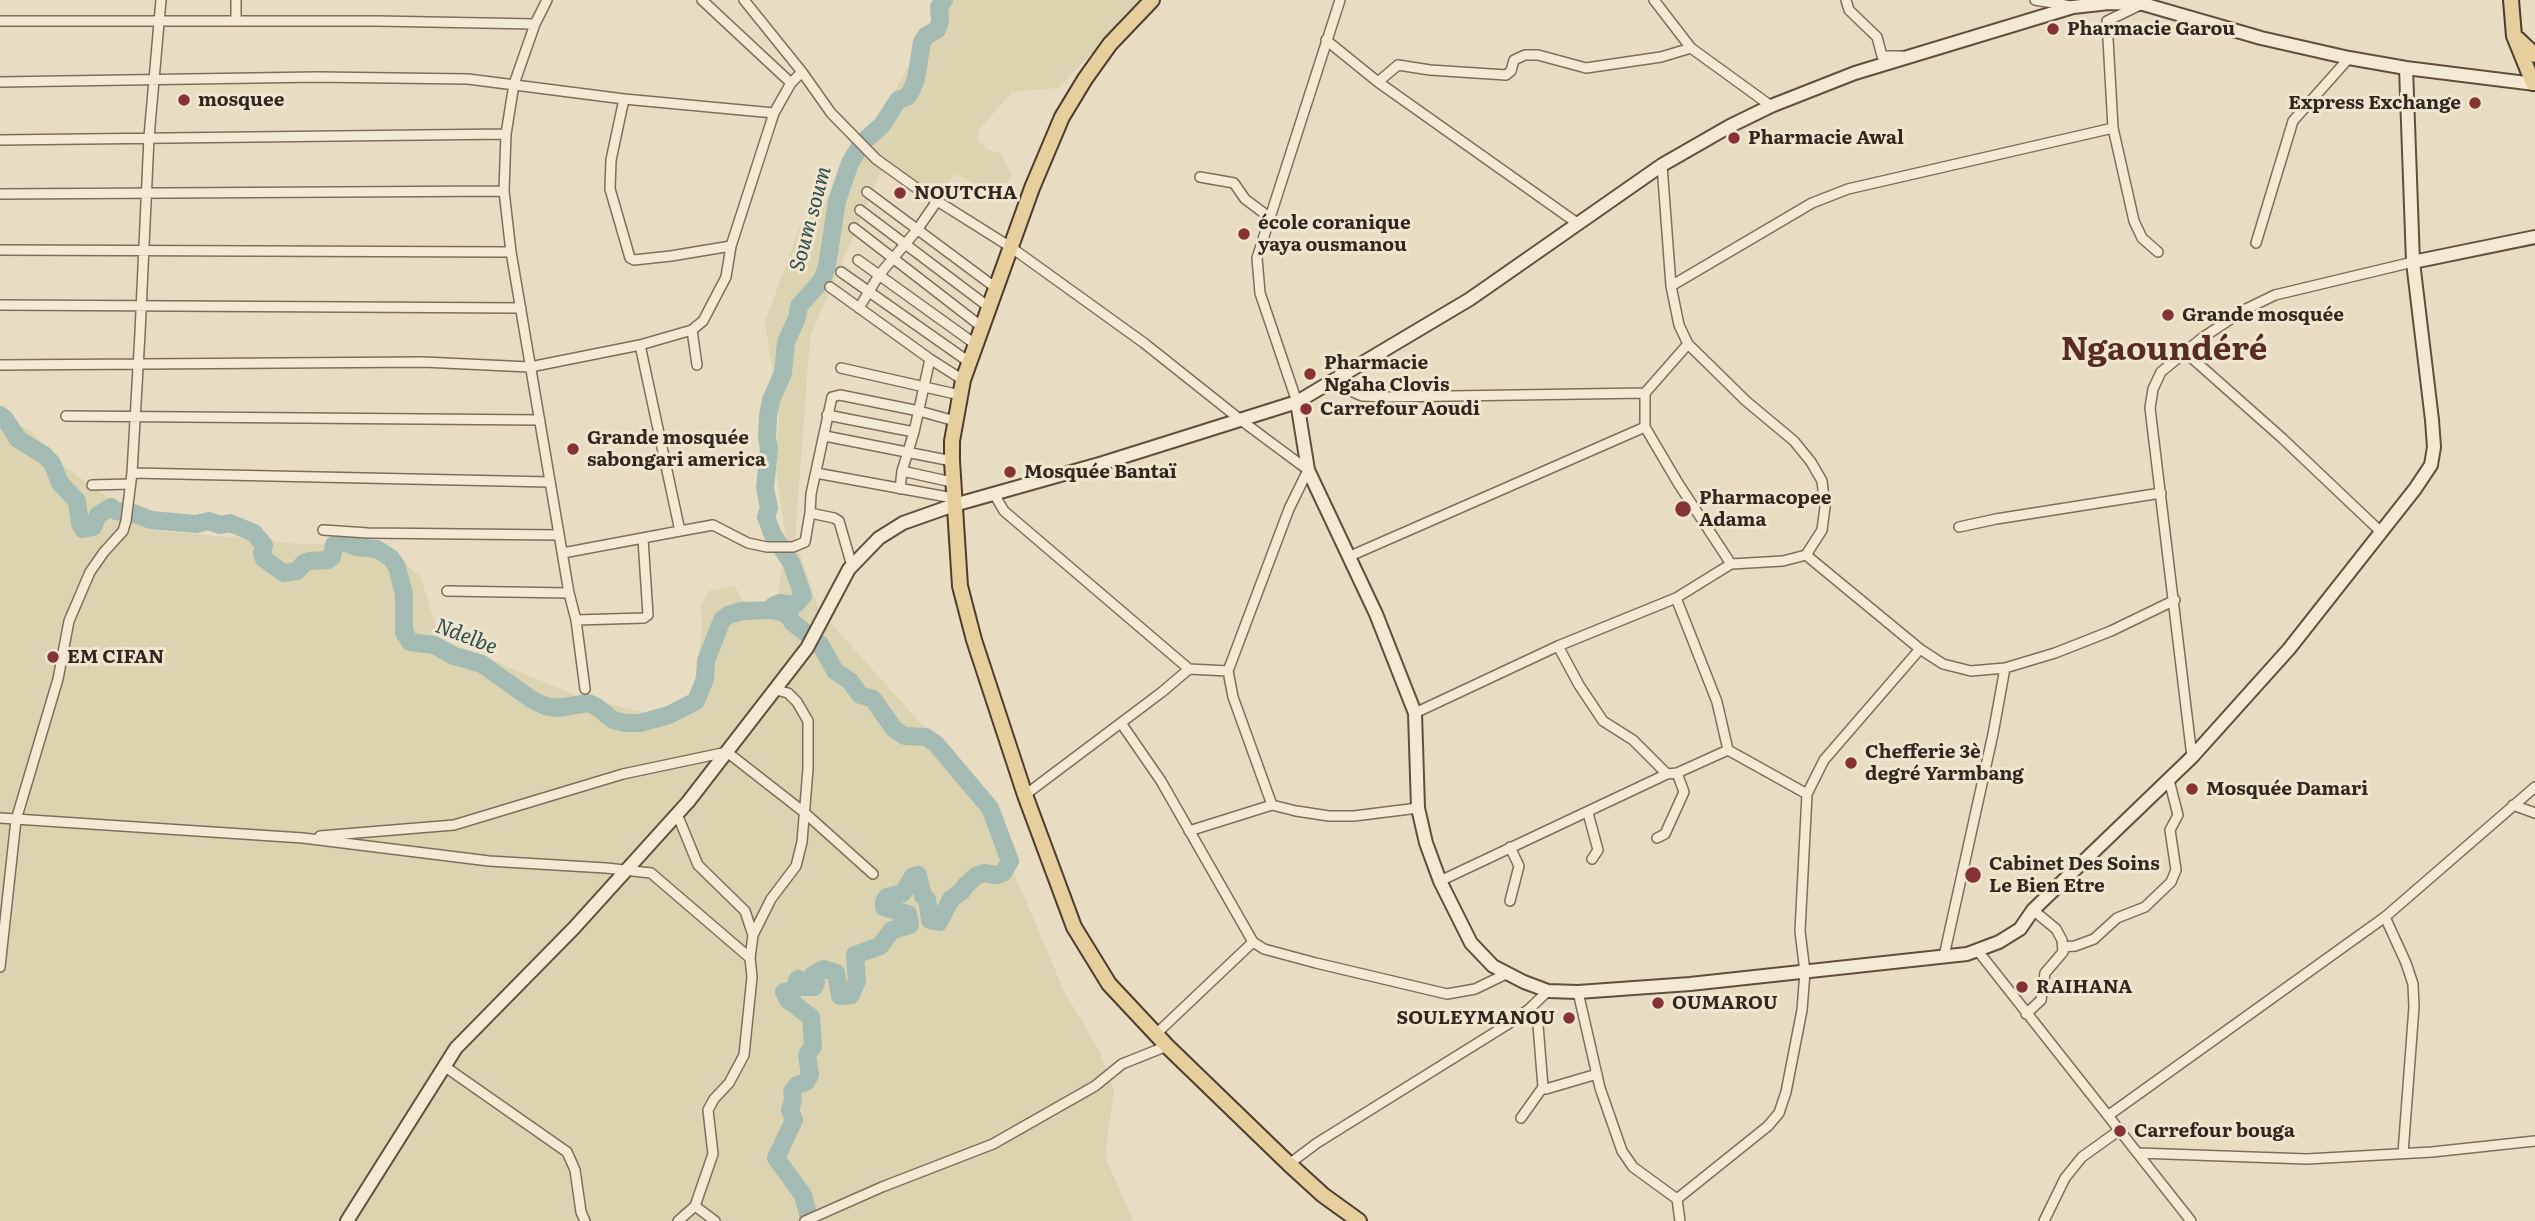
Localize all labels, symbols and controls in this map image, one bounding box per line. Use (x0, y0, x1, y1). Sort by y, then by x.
place label: Pharmacie Garou (2067, 18, 2235, 40)
marker: Pharmacie Garou (2045, 21, 2061, 37)
place label: mosquee (198, 89, 284, 111)
marker: mosquee (176, 92, 192, 108)
place label: Express Exchange (2288, 92, 2461, 114)
marker: Express Exchange (2467, 95, 2483, 111)
place label: Pharmacie Awal (1748, 127, 1904, 149)
marker: Pharmacie Awal (1726, 130, 1742, 146)
water label: Soum soum (785, 164, 837, 274)
place label: NOUTCHA (914, 182, 1017, 204)
marker: NOUTCHA (892, 185, 908, 201)
place label: école coranique yaya ousmanou (1258, 212, 1411, 256)
marker: école coranique yaya ousmanou (1236, 226, 1252, 242)
place label: Grande mosquée (2182, 304, 2344, 326)
marker: Grande mosquée (2160, 307, 2176, 323)
district label: Ngaoundéré (2061, 330, 2267, 370)
place label: Pharmacie Ngaha Clovis (1324, 352, 1450, 396)
marker: Pharmacie Ngaha Clovis (1302, 366, 1318, 382)
place label: Carrefour Aoudi (1320, 398, 1480, 420)
marker: Carrefour Aoudi (1298, 401, 1314, 417)
place label: Grande mosquée sabongari america (587, 427, 766, 471)
marker: Grande mosquée sabongari america (565, 441, 581, 457)
place label: Mosquée Bantaï (1024, 461, 1177, 483)
marker: Mosquée Bantaï (1002, 464, 1018, 480)
place label: Pharmacopee Adama (1699, 487, 1831, 531)
marker: Pharmacopee Adama (1673, 499, 1693, 519)
water label: Ndelbe (431, 614, 501, 660)
place label: EM CIFAN (67, 646, 164, 668)
marker: EM CIFAN (45, 649, 61, 665)
place label: Chefferie 3è degré Yarmbang (1865, 741, 2024, 785)
marker: Chefferie 3è degré Yarmbang (1843, 755, 1859, 771)
place label: Mosquée Damari (2206, 778, 2368, 800)
marker: Mosquée Damari (2184, 781, 2200, 797)
place label: Cabinet Des Soins Le Bien Etre (1989, 853, 2160, 897)
marker: Cabinet Des Soins Le Bien Etre (1963, 865, 1983, 885)
place label: RAIHANA (2036, 976, 2132, 998)
marker: RAIHANA (2014, 979, 2030, 995)
place label: OUMAROU (1672, 992, 1778, 1014)
marker: OUMAROU (1650, 995, 1666, 1011)
place label: SOULEYMANOU (1397, 1007, 1555, 1029)
marker: SOULEYMANOU (1561, 1010, 1577, 1026)
place label: Carrefour bouga (2134, 1120, 2295, 1142)
marker: Carrefour bouga (2112, 1123, 2128, 1139)

